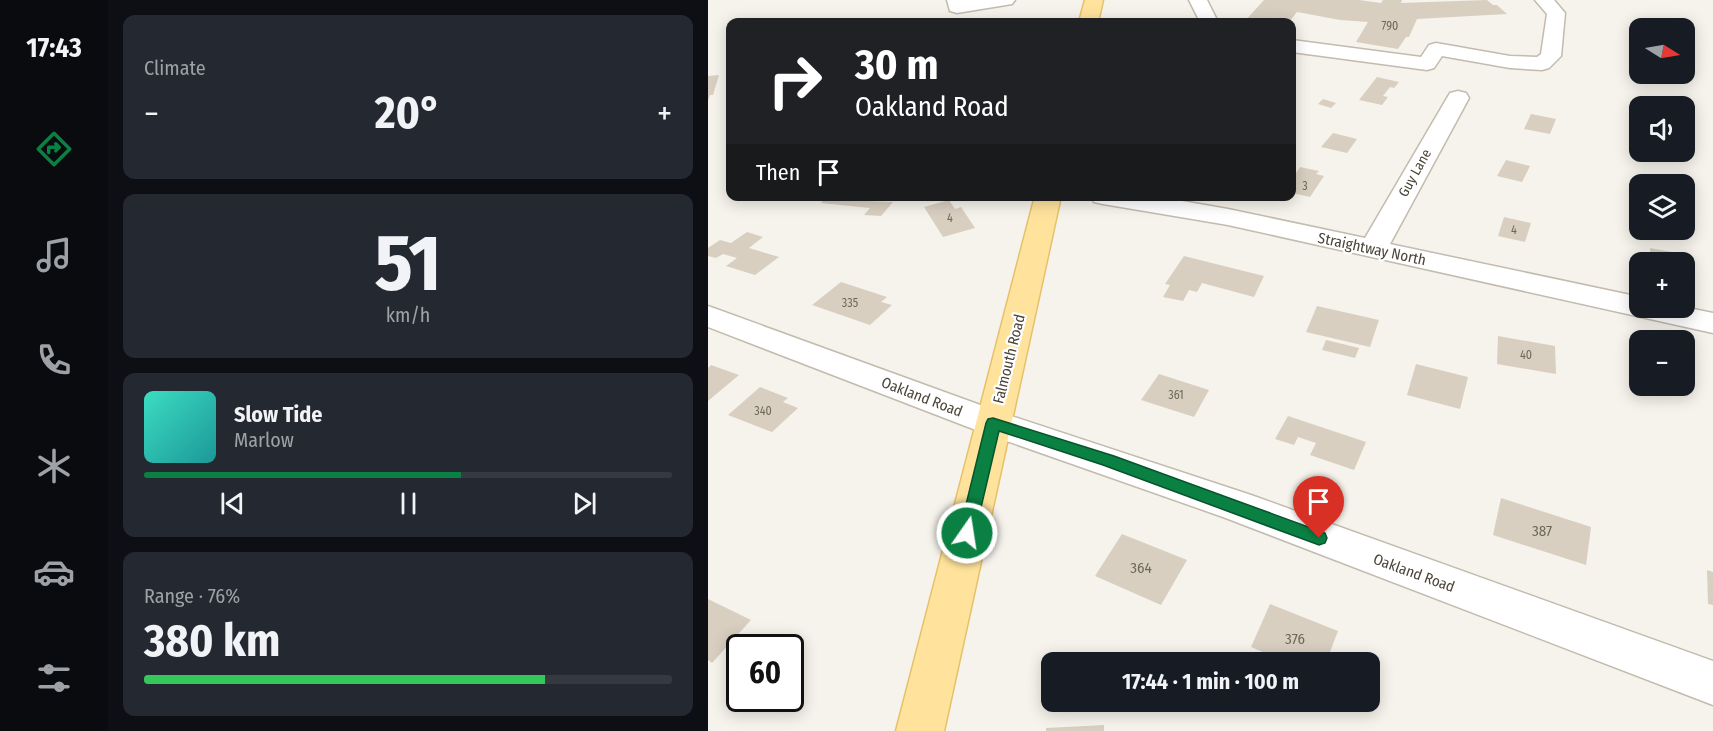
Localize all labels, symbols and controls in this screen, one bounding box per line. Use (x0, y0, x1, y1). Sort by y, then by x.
north arrow (1629, 18, 1695, 84)
map controls (1629, 18, 1695, 396)
house number: 790 (1382, 19, 1398, 33)
text: 17:43 (26, 32, 82, 64)
text: 30 m (855, 40, 939, 90)
icon: right (756, 42, 834, 120)
text: Climate (144, 56, 206, 80)
text: 20° (375, 86, 441, 140)
text: Oakland Road (855, 91, 1009, 123)
text: − (144, 94, 159, 134)
text: + (657, 94, 672, 134)
button: sound (1629, 96, 1695, 162)
icon: directions (33, 128, 75, 170)
street label: Guy Lane (1395, 146, 1435, 200)
icon: arrive (812, 156, 845, 189)
text: Then (756, 159, 800, 186)
button: layers (1629, 174, 1695, 240)
house number: 3 (1302, 179, 1308, 193)
house number: 4 (947, 211, 953, 225)
text: 51 (374, 217, 442, 311)
house number: 4 (1511, 223, 1517, 237)
street label: Straightway North (1316, 229, 1428, 269)
icon: music (33, 234, 75, 276)
button: + (1629, 252, 1695, 318)
house number: 335 (842, 296, 859, 310)
text: km/h (386, 303, 430, 327)
street label: Falmouth Road (989, 312, 1029, 406)
button: − (1629, 330, 1695, 396)
icon: phone (33, 339, 75, 381)
house number: 40 (1520, 348, 1532, 362)
street label: Oakland Road (879, 373, 965, 421)
house number: 361 (1168, 388, 1184, 402)
text: Slow Tide (234, 401, 322, 428)
house number: 340 (754, 404, 772, 418)
text: Marlow (234, 428, 294, 452)
icon: climate (33, 445, 75, 487)
pin (1293, 476, 1344, 538)
icon: arrive (1302, 485, 1335, 518)
icon: previous (216, 487, 249, 520)
icon: pause (392, 487, 425, 520)
icon: next (568, 487, 601, 520)
position arrow (935, 501, 999, 565)
house number: 387 (1532, 522, 1552, 540)
street label: Oakland Road (1371, 550, 1457, 596)
icon: car (33, 551, 75, 593)
house number: 364 (1130, 559, 1152, 577)
text: Range · 76% (144, 584, 240, 608)
text: 380 km (144, 614, 280, 668)
house number: 376 (1285, 630, 1305, 648)
speed limit sign: 60 (726, 634, 804, 712)
icon: filters (33, 657, 75, 699)
text: 17:44 · 1 min · 100 m (1122, 668, 1299, 695)

